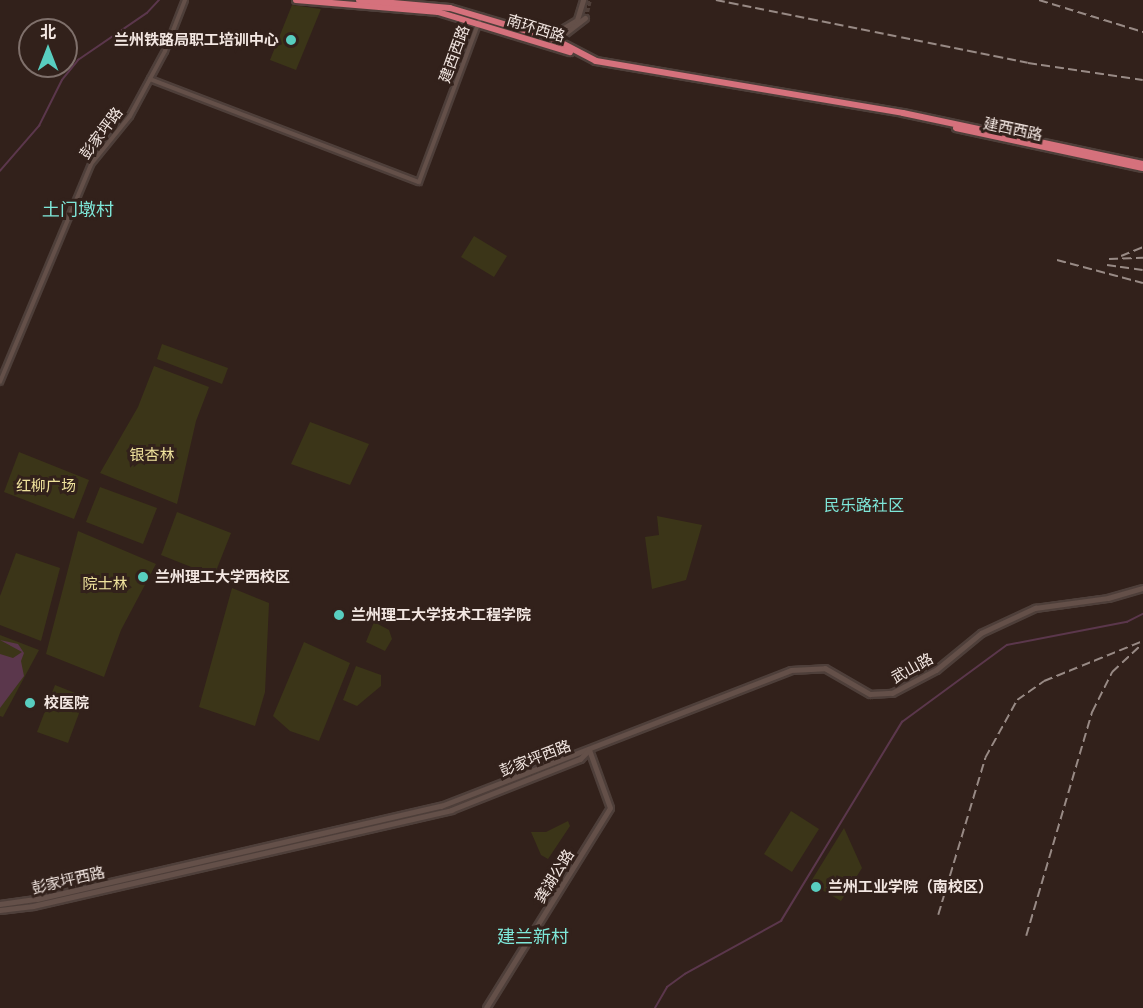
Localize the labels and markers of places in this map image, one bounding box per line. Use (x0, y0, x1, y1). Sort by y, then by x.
place label: 兰州铁路局职工培训中心 (114, 31, 279, 49)
marker: 兰州铁路局职工培训中心 (284, 33, 298, 47)
place label: 兰州理工大学西校区 (155, 568, 290, 586)
marker: 兰州理工大学西校区 (136, 570, 150, 584)
place label: 兰州理工大学技术工程学院 (351, 606, 531, 624)
marker: 兰州理工大学技术工程学院 (332, 608, 346, 622)
marker: 校医院 (21, 694, 39, 712)
place label: 校医院 (44, 694, 89, 712)
place label: 兰州工业学院（南校区） (828, 878, 993, 896)
marker: 兰州工业学院（南校区） (809, 880, 823, 894)

